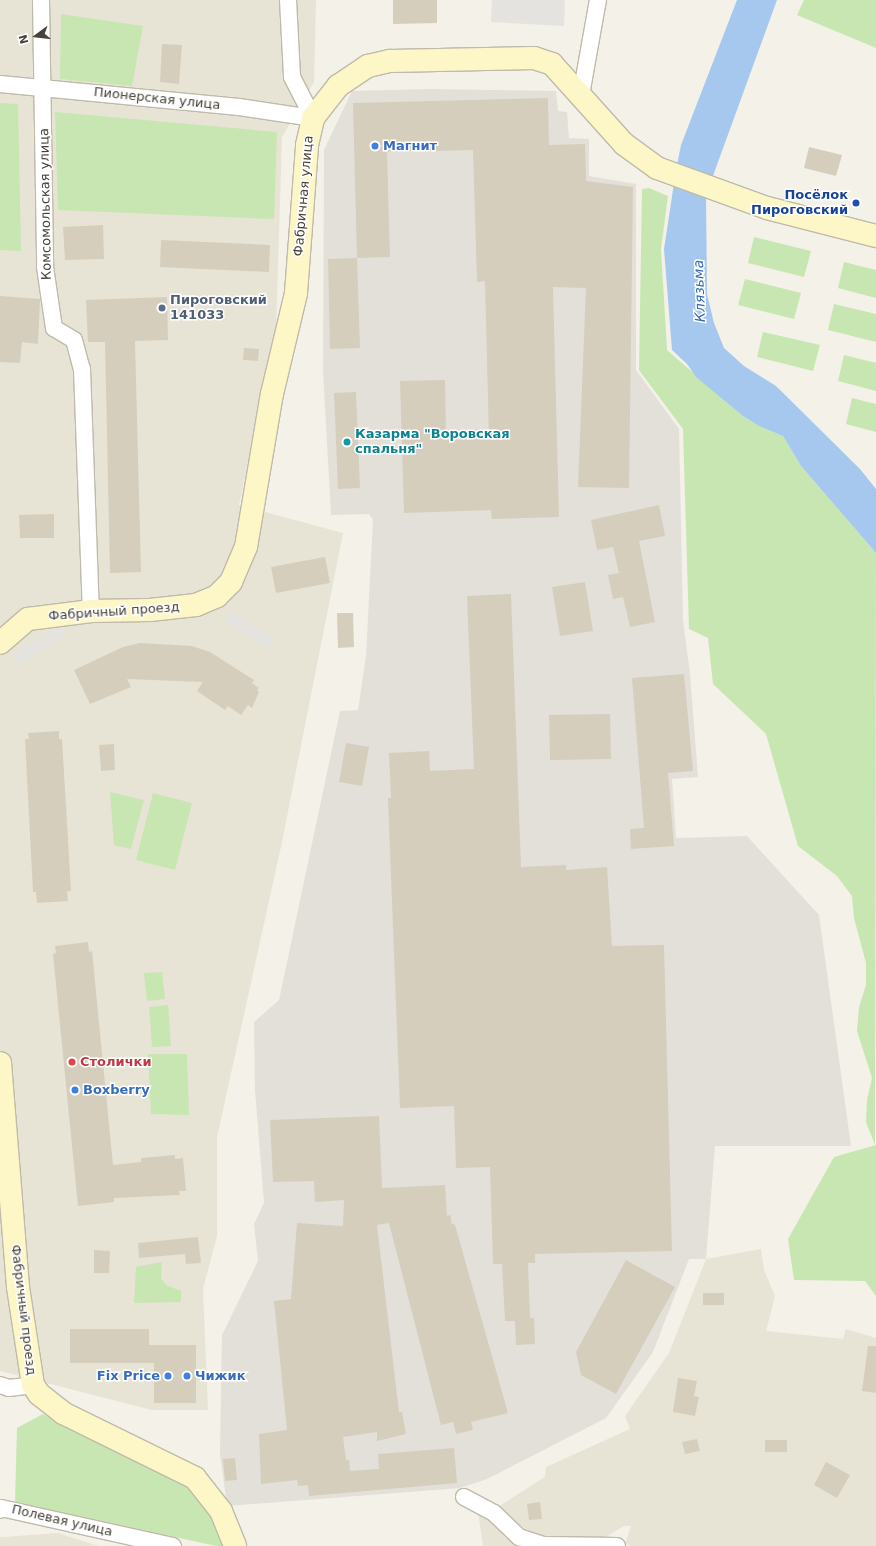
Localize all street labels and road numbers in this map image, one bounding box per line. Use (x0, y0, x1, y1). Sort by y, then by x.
street label: Пионерская улица (93, 85, 221, 113)
street label: Комсомольская улица (37, 128, 55, 280)
street label: Фабричная улица (291, 135, 317, 257)
street label: Фабричный проезд (48, 600, 180, 624)
street label: Фабричный проезд (7, 1244, 39, 1376)
street label: Полевая улица (10, 1502, 114, 1540)

